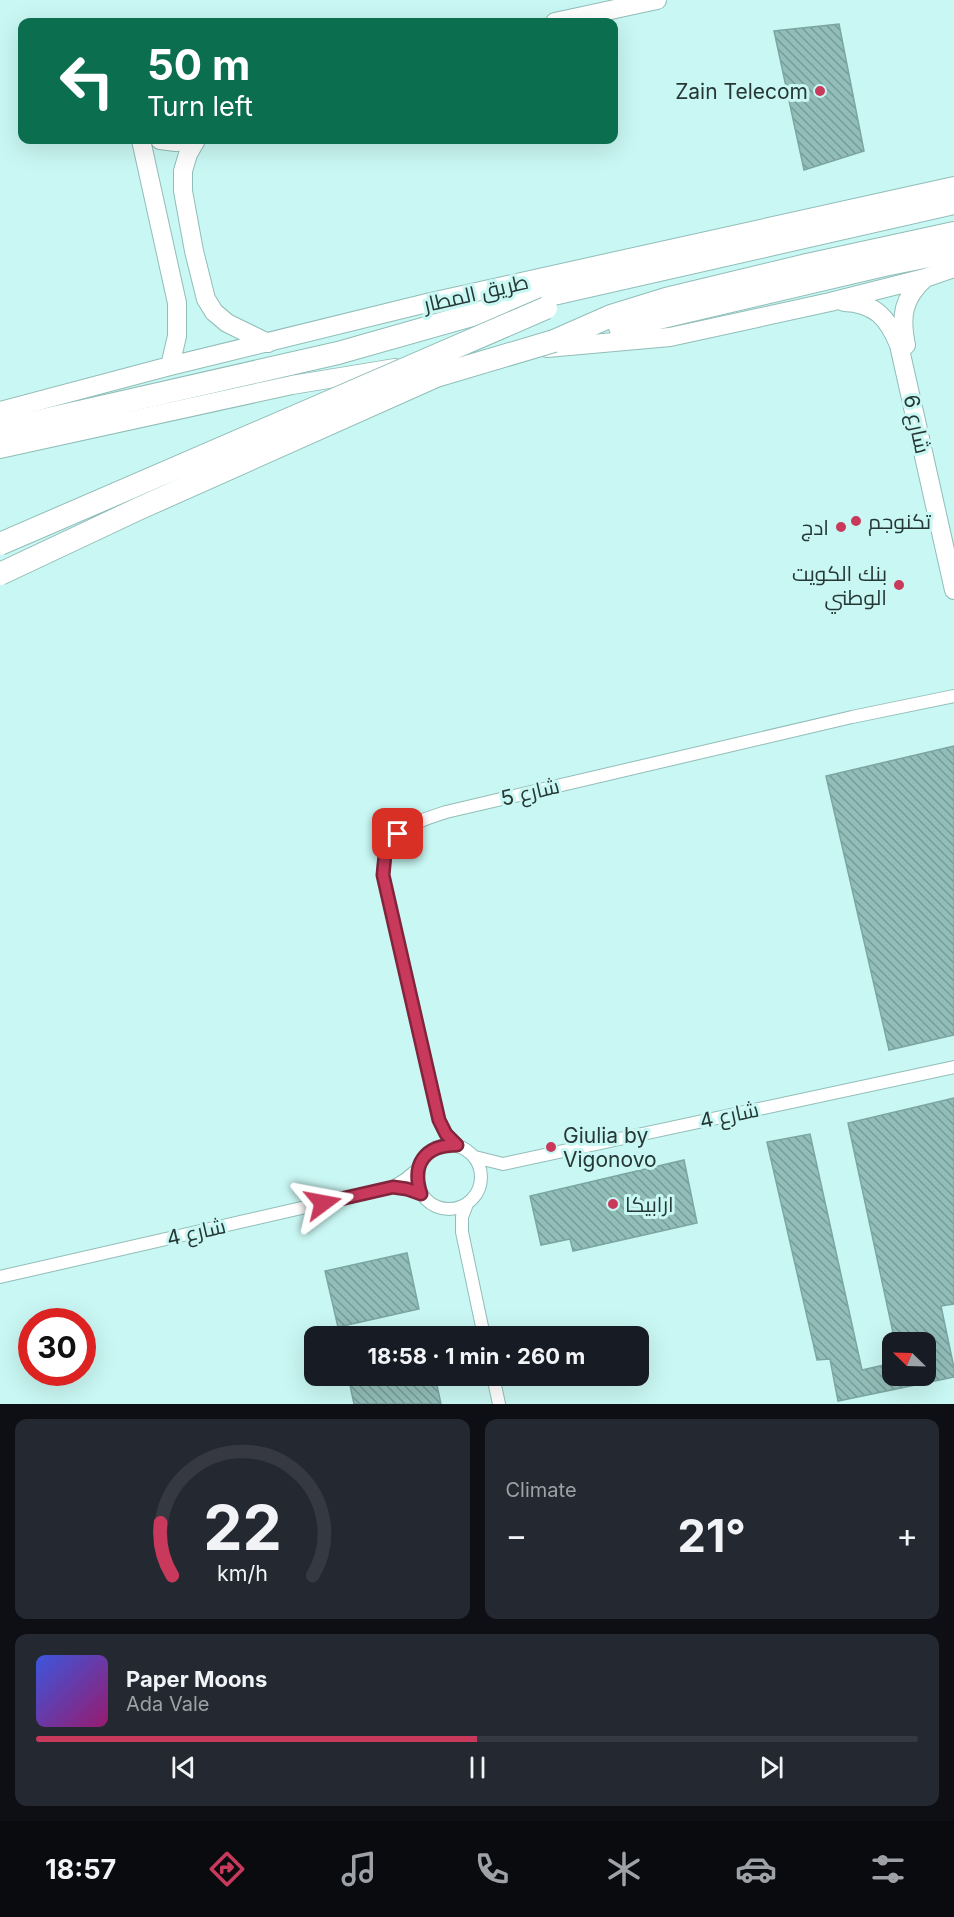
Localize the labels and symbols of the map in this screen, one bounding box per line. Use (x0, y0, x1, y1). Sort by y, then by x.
place label: Zain Telecom (675, 79, 808, 104)
marker: Zain Telecom (813, 84, 827, 98)
street label: طريق المطار (420, 269, 531, 318)
street label: شارع 6 (897, 392, 935, 456)
place label: تكنوجم (868, 509, 932, 536)
marker: تكنوجم (849, 514, 863, 528)
place label: ادج (801, 515, 829, 542)
marker: ادج (834, 520, 848, 534)
place label: بنك الكويت الوطني (792, 561, 887, 614)
marker: بنك الكويت الوطني (892, 578, 906, 592)
street label: شارع 5 (498, 773, 562, 813)
pin (372, 808, 423, 859)
street label: شارع 4 (697, 1097, 761, 1135)
place label: Giulia by Vigonovo (563, 1123, 657, 1172)
marker: Giulia by Vigonovo (544, 1140, 558, 1154)
position arrow (291, 1171, 355, 1235)
place label: ارابيكا (625, 1192, 674, 1217)
marker: ارابيكا (606, 1197, 620, 1211)
street label: شارع 4 (164, 1213, 229, 1253)
speed limit sign: 30 (18, 1308, 96, 1386)
north arrow (882, 1332, 936, 1386)

